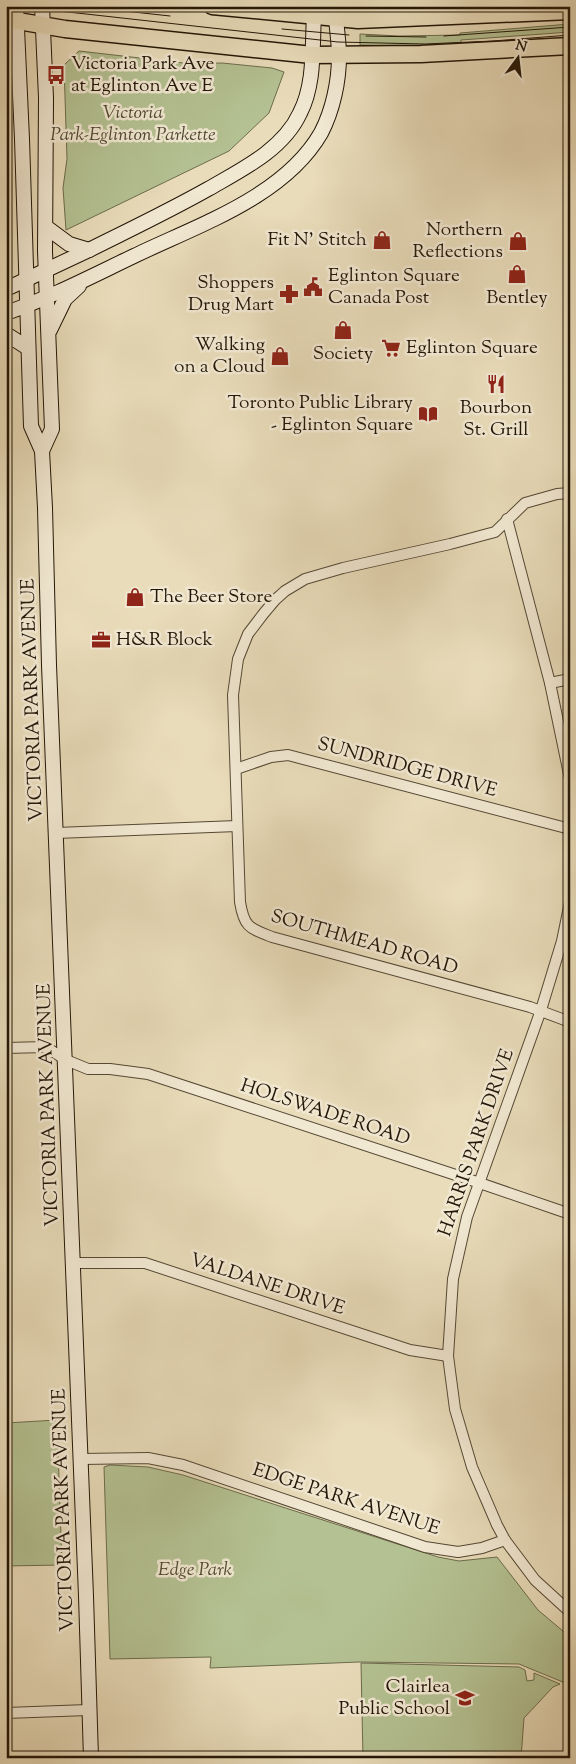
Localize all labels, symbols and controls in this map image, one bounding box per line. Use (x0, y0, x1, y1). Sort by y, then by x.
north arrow (494, 32, 544, 82)
text: N (513, 36, 529, 58)
place label: Victoria Park Ave at Eglinton Ave E (71, 51, 214, 100)
bus stop icon: Victoria Park Ave at Eglinton Ave E (45, 64, 67, 86)
park label: Victoria Park-Eglinton Parkette (50, 100, 216, 149)
place label: Northern Reflections (413, 217, 503, 266)
place label: Fit N' Stitch (267, 227, 367, 254)
shop icon: Fit N' Stitch (371, 229, 393, 251)
shop icon: Northern Reflections (507, 230, 529, 252)
place label: Eglinton Square Canada Post (328, 263, 460, 312)
shop icon: Bentley (506, 263, 528, 285)
place label: Shoppers Drug Mart (188, 270, 274, 319)
public building icon: Eglinton Square Canada Post (302, 276, 324, 298)
pharmacy icon: Shoppers Drug Mart (278, 283, 300, 305)
place label: Bentley (486, 285, 548, 312)
shop icon: Society (332, 319, 354, 341)
place label: Walking on a Cloud (174, 332, 265, 381)
place label: Eglinton Square (406, 335, 538, 362)
supermarket icon: Eglinton Square (380, 337, 402, 359)
place label: Society (313, 341, 374, 368)
shop icon: Walking on a Cloud (269, 345, 291, 367)
restaurant icon: Bourbon St. Grill (485, 373, 507, 395)
place label: Toronto Public Library - Eglinton Square (227, 390, 414, 439)
place label: Bourbon St. Grill (460, 395, 532, 444)
library icon: Toronto Public Library - Eglinton Square (417, 403, 439, 425)
street label: VICTORIA PARK AVENUE (15, 577, 51, 822)
place label: The Beer Store (150, 584, 272, 611)
shop icon: The Beer Store (124, 586, 146, 608)
place label: H&R Block (116, 627, 214, 654)
office icon: H&R Block (90, 629, 112, 651)
street label: SUNDRIDGE DRIVE (314, 731, 500, 805)
street label: SOUTHMEAD ROAD (267, 903, 461, 983)
street label: VICTORIA PARK AVENUE (31, 982, 67, 1227)
street label: HARRIS PARK DRIVE (432, 1045, 522, 1240)
street label: HOLSWADE ROAD (237, 1073, 413, 1153)
street label: VALDANE DRIVE (186, 1247, 348, 1323)
street label: VICTORIA PARK AVENUE (46, 1387, 82, 1632)
street label: EDGE PARK AVENUE (249, 1457, 443, 1543)
park label: Edge Park (158, 1557, 233, 1584)
place label: Clairlea Public School (338, 1674, 450, 1723)
school or university icon: Clairlea Public School (454, 1687, 476, 1709)

